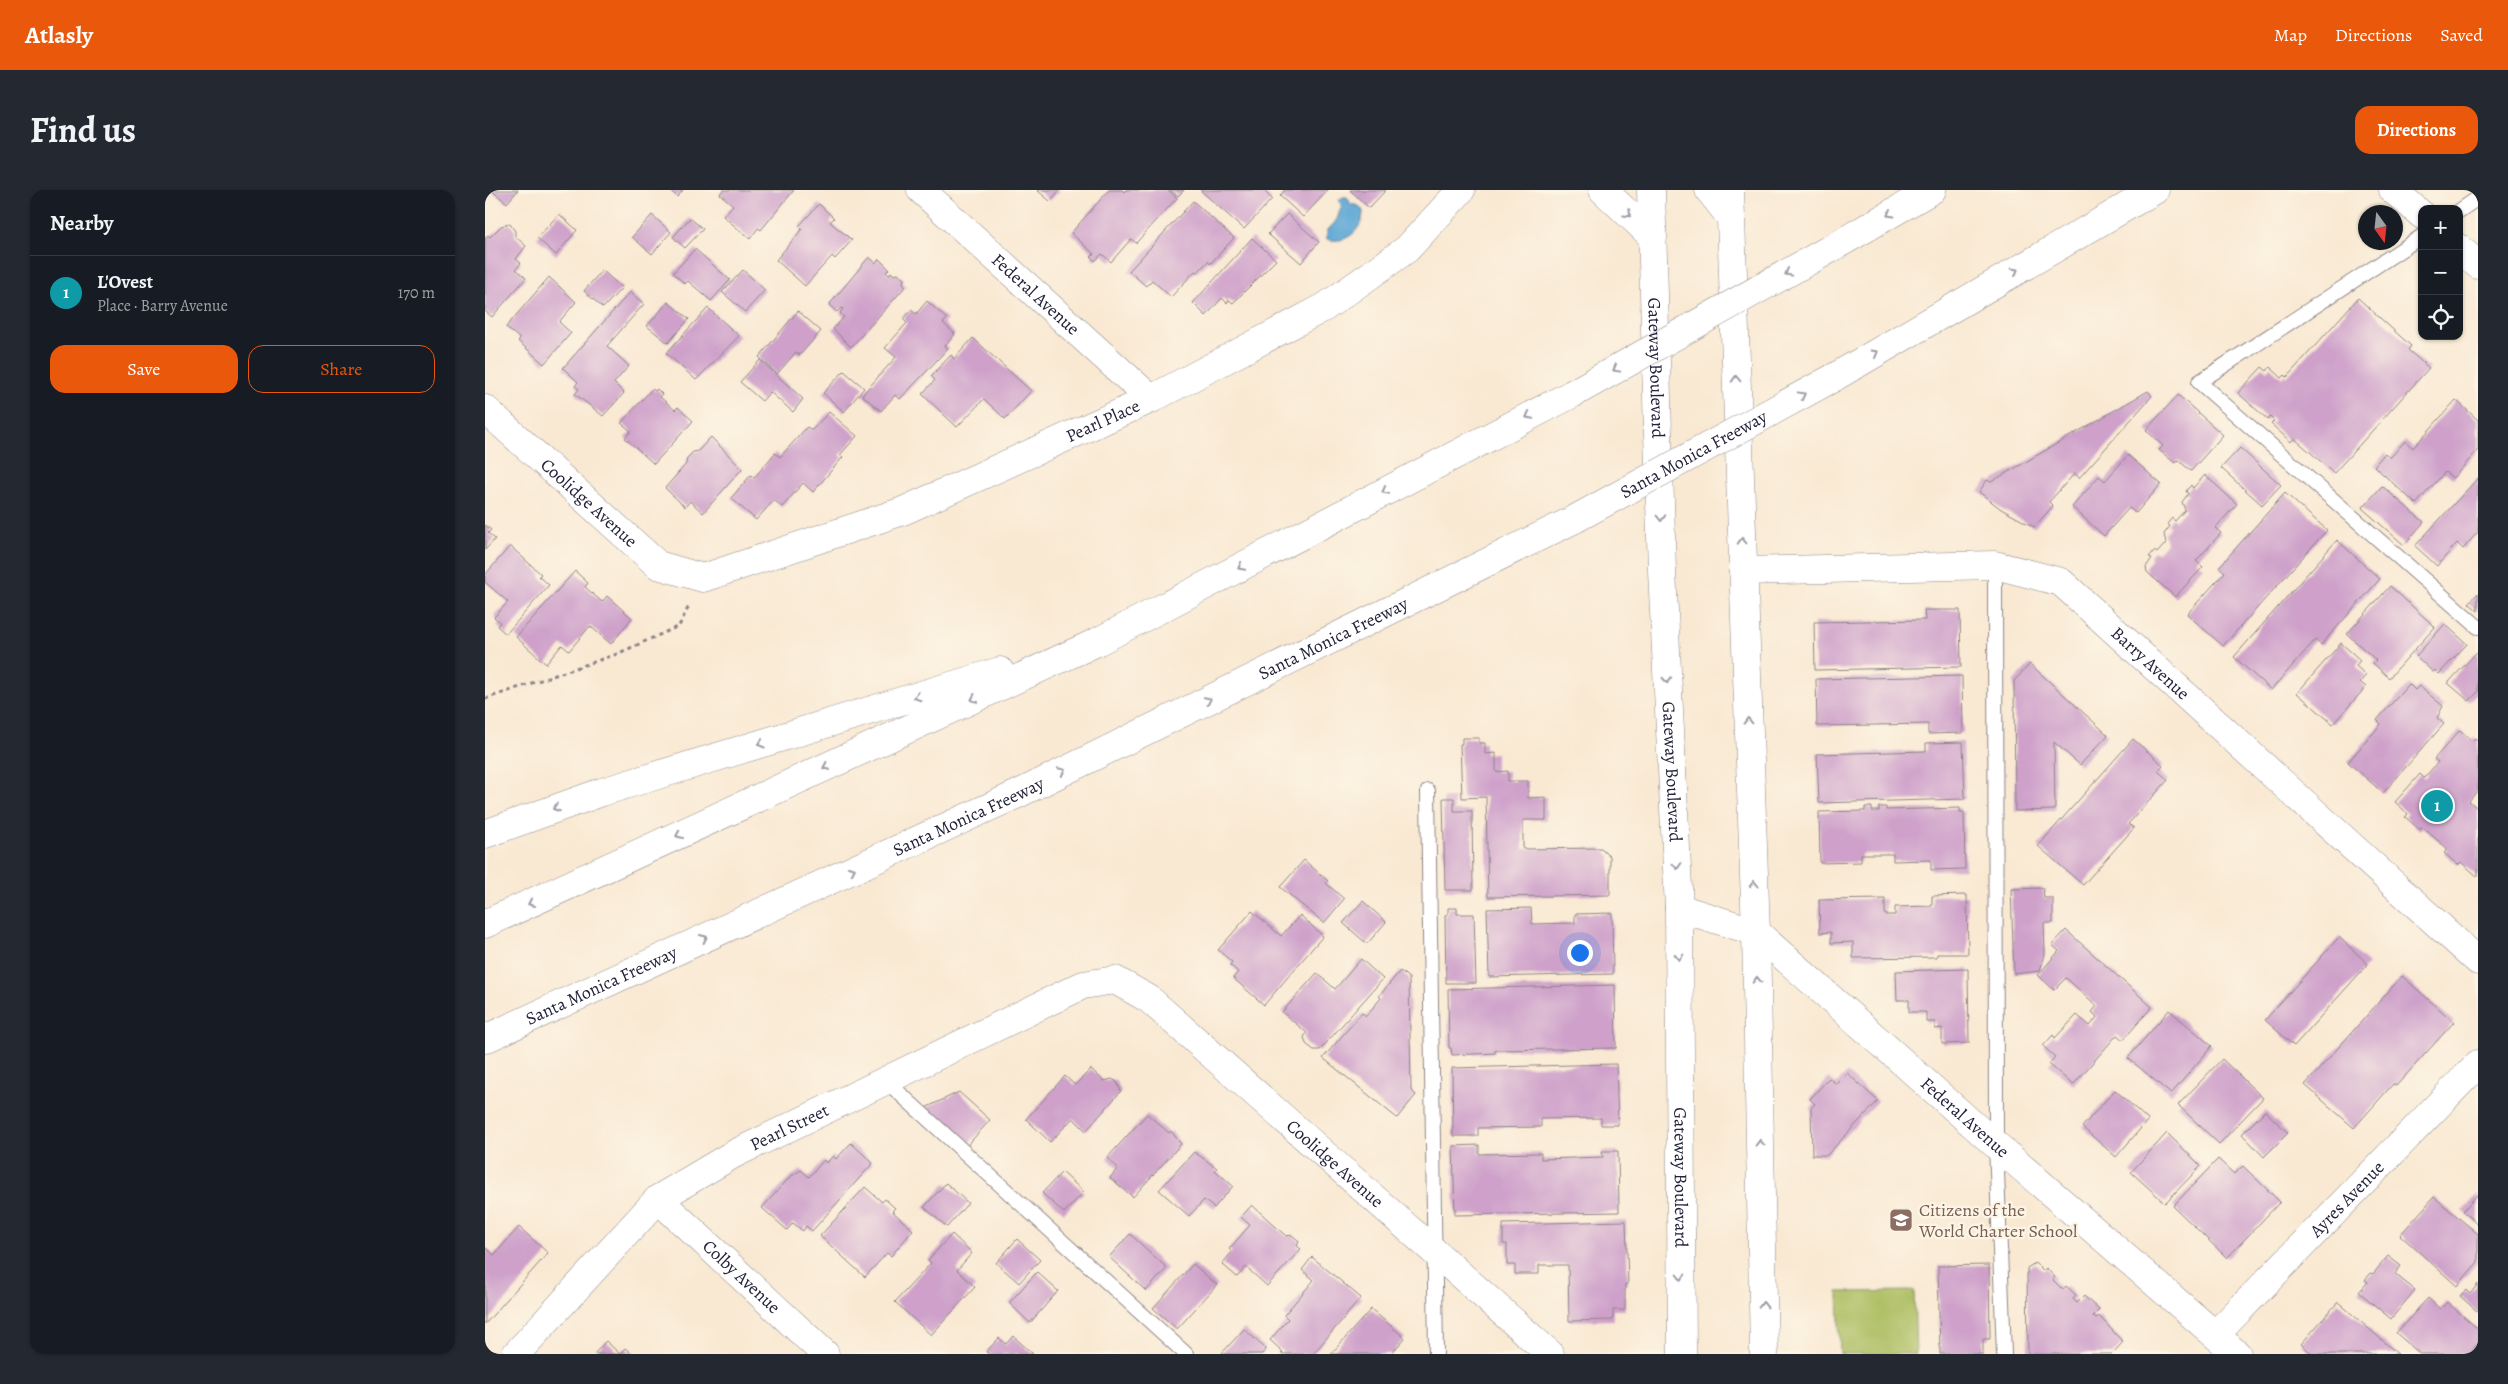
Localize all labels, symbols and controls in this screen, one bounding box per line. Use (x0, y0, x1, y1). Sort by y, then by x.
text: Atlasly (25, 19, 93, 51)
text: Map (2274, 23, 2307, 47)
text: Directions (2335, 23, 2412, 47)
text: Saved (2440, 23, 2483, 47)
text: Find us (30, 106, 136, 154)
button: Directions (2355, 106, 2478, 154)
north arrow (2358, 205, 2403, 250)
map controls (2418, 205, 2463, 340)
button: + (2418, 205, 2463, 250)
one-way arrow (1622, 208, 1631, 217)
one-way arrow (1887, 208, 1896, 218)
text: Nearby (50, 209, 113, 237)
street label: Federal Avenue (987, 248, 1085, 340)
button: − (2418, 250, 2463, 295)
one-way arrow (1784, 266, 1793, 276)
one-way arrow (2010, 268, 2019, 278)
text: L'Ovest (97, 269, 153, 295)
text: 1 (63, 282, 69, 304)
text: 170 m (398, 282, 435, 304)
text: Place · Barry Avenue (97, 295, 228, 317)
button: locate (2418, 295, 2463, 340)
street label: Gateway Boulevard (1642, 297, 1670, 439)
button: Save (50, 345, 238, 393)
button: Share (248, 345, 435, 393)
one-way arrow (1870, 350, 1879, 360)
one-way arrow (1612, 363, 1621, 373)
one-way arrow (1731, 375, 1741, 382)
one-way arrow (1797, 391, 1806, 401)
street label: Pearl Place (1062, 394, 1144, 448)
street label: Santa Monica Freeway (1616, 404, 1772, 504)
one-way arrow (1525, 410, 1534, 420)
street label: Coolidge Avenue (535, 453, 642, 553)
one-way arrow (1381, 485, 1390, 495)
one-way arrow (1655, 514, 1666, 522)
one-way arrow (1736, 537, 1747, 545)
one-way arrow (1237, 561, 1246, 571)
street label: Santa Monica Freeway (1254, 591, 1413, 685)
street label: Barry Avenue (2106, 621, 2195, 705)
one-way arrow (1662, 676, 1673, 684)
one-way arrow (913, 691, 921, 701)
one-way arrow (970, 693, 979, 703)
one-way arrow (1203, 696, 1212, 706)
street label: Gateway Boulevard (1657, 701, 1688, 843)
one-way arrow (1743, 717, 1754, 725)
one-way arrow (757, 738, 766, 748)
one-way arrow (822, 761, 831, 771)
one-way arrow (1057, 767, 1066, 778)
street label: Santa Monica Freeway (889, 771, 1049, 862)
pin: 1 (2421, 787, 2453, 825)
one-way arrow (552, 802, 561, 812)
one-way arrow (675, 829, 684, 839)
one-way arrow (1672, 862, 1682, 870)
one-way arrow (847, 866, 856, 876)
one-way arrow (1749, 880, 1760, 888)
one-way arrow (527, 897, 536, 908)
one-way arrow (699, 934, 708, 944)
street label: Santa Monica Freeway (522, 940, 682, 1031)
your location (1567, 940, 1593, 966)
one-way arrow (1674, 953, 1684, 961)
one-way arrow (1752, 976, 1762, 984)
street label: Federal Avenue (1915, 1072, 2014, 1163)
street label: Pearl Street (746, 1098, 833, 1157)
street label: Gateway Boulevard (1668, 1107, 1693, 1248)
street label: Coolidge Avenue (1281, 1114, 1389, 1213)
one-way arrow (1755, 1139, 1765, 1146)
street label: Ayres Avenue (2304, 1156, 2389, 1243)
place label: Citizens of the World Charter School (1918, 1198, 2078, 1243)
school or university icon: Citizens of the World Charter School (1888, 1207, 1914, 1233)
street label: Colby Avenue (697, 1234, 786, 1319)
one-way arrow (1676, 1273, 1687, 1281)
one-way arrow (1758, 1301, 1768, 1309)

